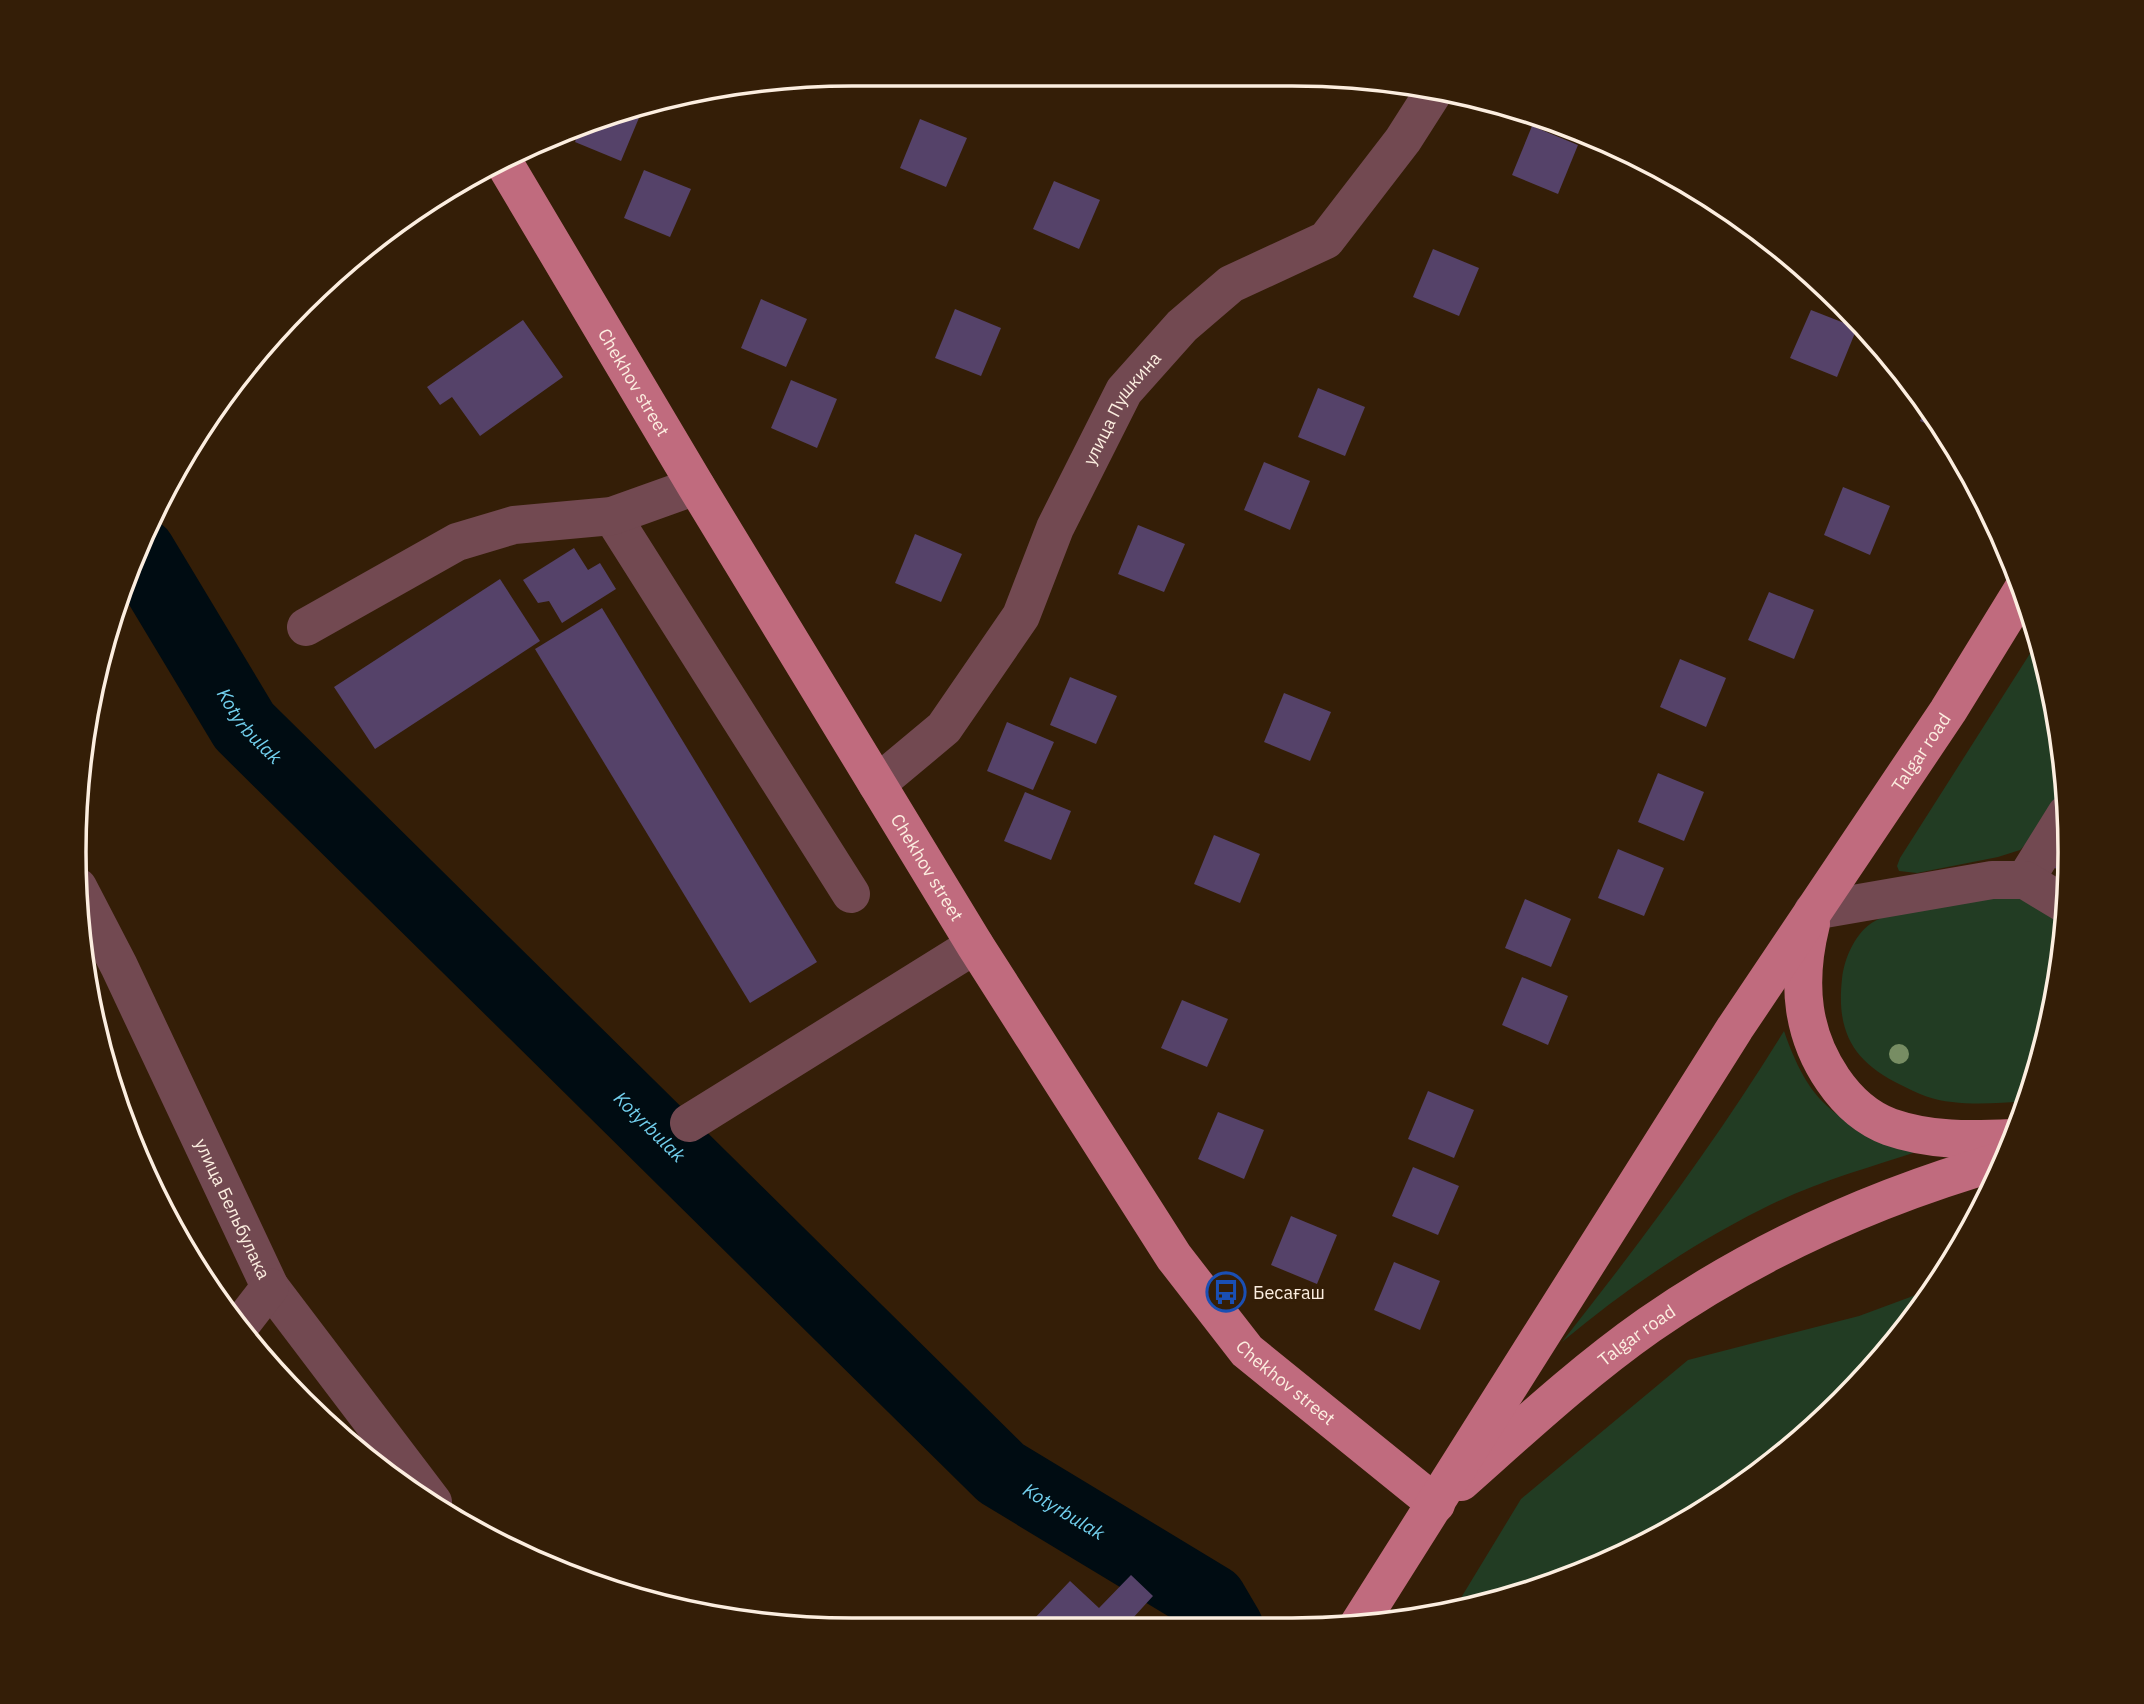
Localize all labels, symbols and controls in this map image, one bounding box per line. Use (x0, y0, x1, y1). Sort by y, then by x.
street label: Chekhov street (593, 324, 675, 440)
street label: улица Пушкина (1077, 346, 1166, 469)
water label: Kotyrbulak (212, 683, 288, 770)
street label: Talgar road (1886, 708, 1955, 796)
street label: Chekhov street (886, 809, 969, 925)
water label: Kotyrbulak (609, 1086, 691, 1168)
street label: улица Бельбулака (190, 1134, 276, 1283)
bus stop icon: Бесағаш (1205, 1271, 1247, 1313)
place label: Бесағаш (1253, 1281, 1325, 1304)
street label: Talgar road (1593, 1299, 1679, 1371)
street label: Chekhov street (1231, 1335, 1340, 1430)
water label: Kotyrbulak (1019, 1477, 1110, 1546)

